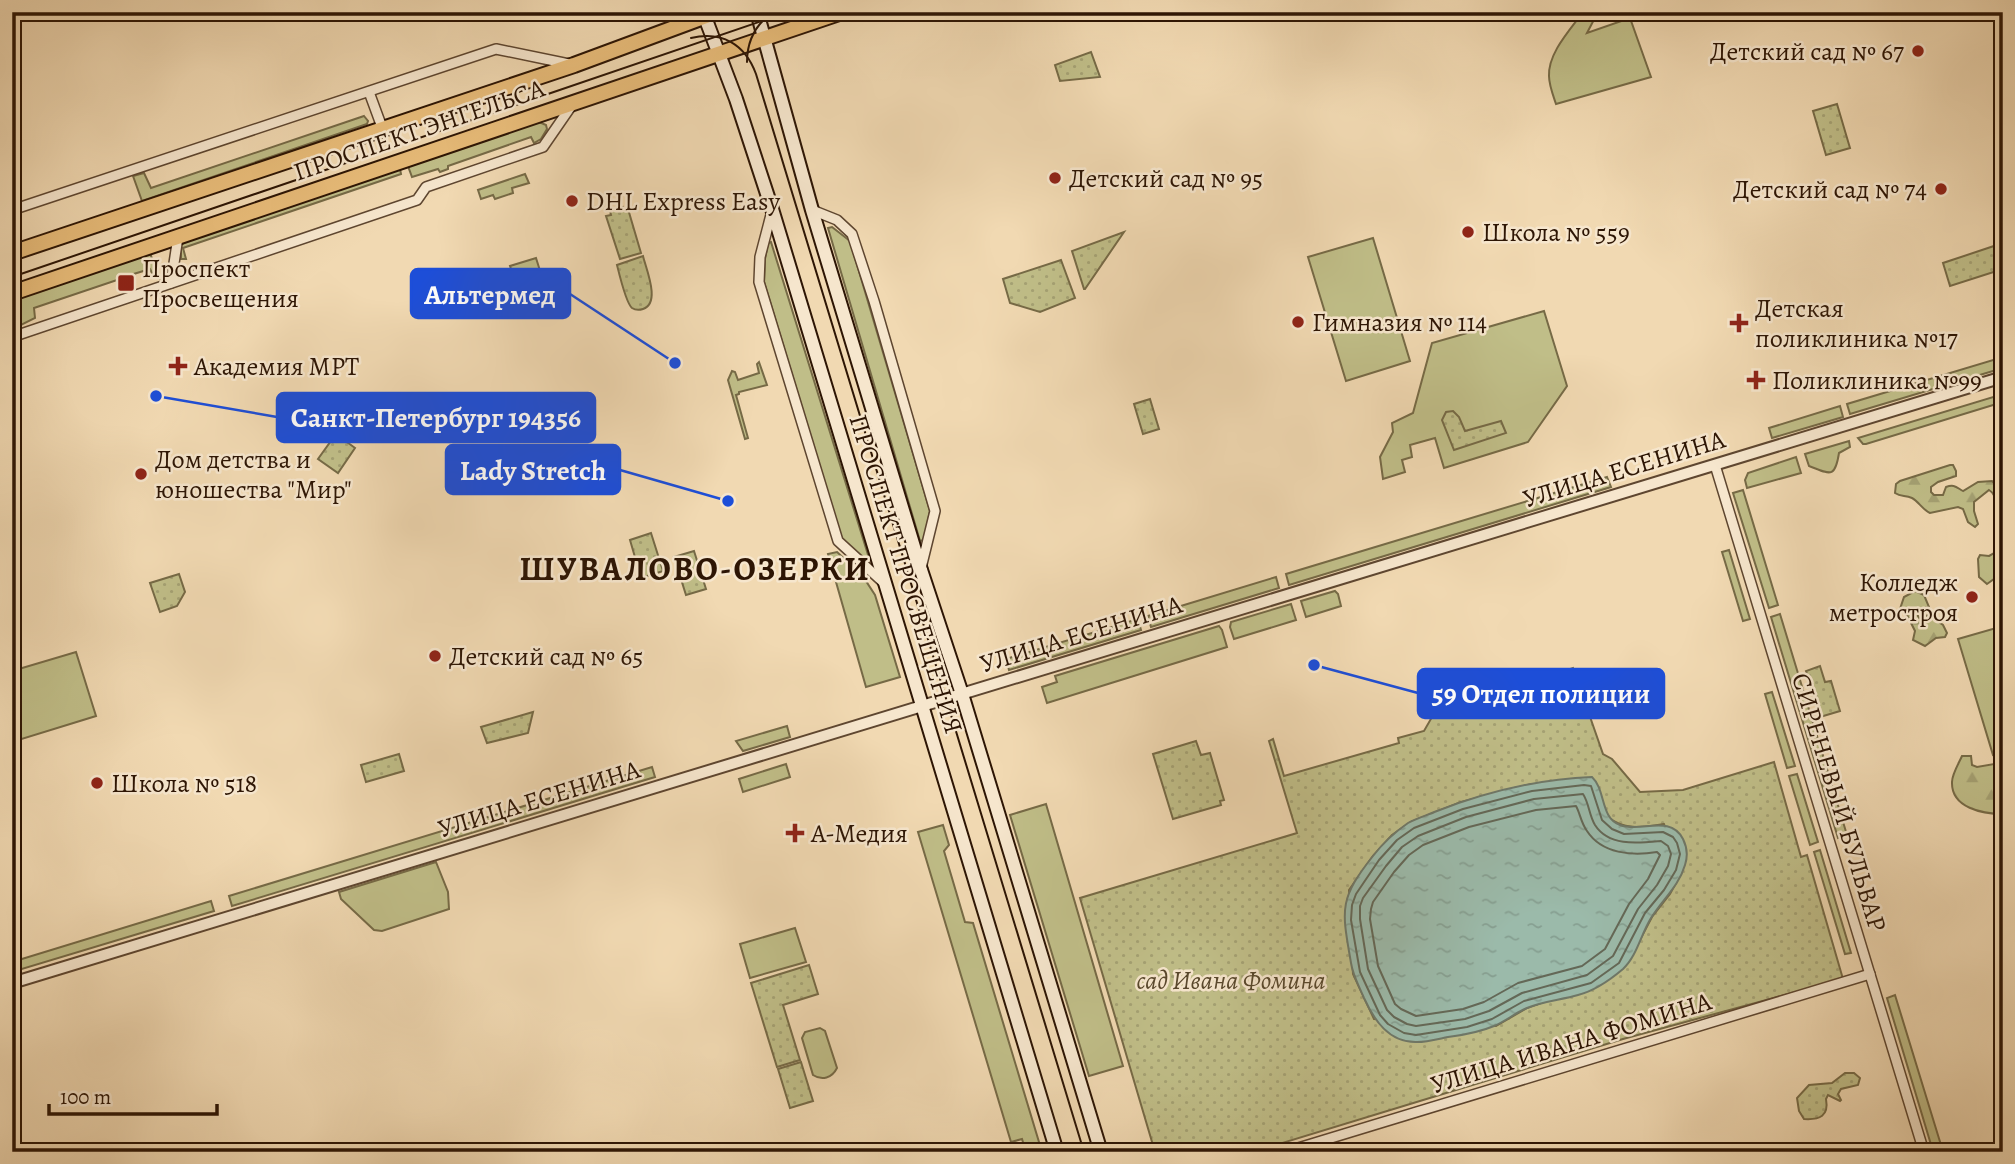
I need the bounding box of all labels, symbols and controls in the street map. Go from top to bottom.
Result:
place label: Детский сад № 67 [1710,34,1904,69]
marker: Детский сад № 67 [1910,43,1926,59]
street label: ПРОСПЕКТ ЭНГЕЛЬСА [289,70,550,189]
place label: Детский сад № 95 [1069,161,1263,196]
marker: Детский сад № 95 [1047,170,1063,186]
place label: Детский сад № 74 [1733,172,1927,207]
marker: Детский сад № 74 [1933,181,1949,197]
place label: DHL Express Easy [586,184,780,219]
marker: DHL Express Easy [564,193,580,209]
place label: Школа № 559 [1482,215,1630,250]
marker: Школа № 559 [1460,224,1476,240]
place label: Проспект Просвещения [142,251,299,316]
callout: Альтермед [411,269,570,318]
marker: Проспект Просвещения [116,273,136,293]
text: Альтермед [423,276,556,314]
place label: Детская поликлиника №17 [1755,291,1958,356]
place label: Гимназия № 114 [1312,305,1487,340]
marker: Детская поликлиника №17 [1729,313,1749,333]
marker: Гимназия № 114 [1290,314,1306,330]
place label: Академия МРТ [193,349,359,384]
marker: Академия МРТ [168,356,188,376]
place label: Поликлиника №99 [1772,363,1982,398]
marker: Поликлиника №99 [1746,370,1766,390]
callout: Санкт-Петербург 194356 [277,393,595,442]
text: Санкт-Петербург 194356 [291,399,581,437]
street label: ПРОСПЕКТ ПРОСВЕЩЕНИЯ [841,410,971,738]
street label: УЛИЦА ЕСЕНИНА [1519,421,1730,516]
place label: Дом детства и юношества "Мир" [155,442,352,507]
callout: Lady Stretch [446,445,620,494]
text: Lady Stretch [460,452,606,490]
marker: Дом детства и юношества "Мир" [133,466,149,482]
district label: ШУВАЛОВО-ОЗЕРКИ [519,546,871,591]
place label: Колледж метростроя [1829,565,1958,630]
street label: УЛИЦА ЕСЕНИНА [976,586,1187,681]
marker: Колледж метростроя [1964,589,1980,605]
place label: Детский сад № 65 [449,639,643,674]
marker: Детский сад № 65 [427,648,443,664]
callout: 59 Отдел полиции [1418,669,1664,718]
street label: СИРЕНЕВЫЙ БУЛЬВАР [1783,669,1895,935]
text: 59 Отдел полиции [1432,675,1650,713]
street label: УЛИЦА ЕСЕНИНА [434,751,645,846]
place label: Школа № 518 [111,766,257,801]
marker: Школа № 518 [89,775,105,791]
place label: А-Медия [810,816,908,851]
marker: А-Медия [785,823,805,843]
park label: сад Ивана Фомина [1136,963,1326,998]
street label: УЛИЦА ИВАНА ФОМИНА [1426,983,1716,1102]
scale bar [49,1073,217,1117]
text: 100 m [60,1083,111,1111]

